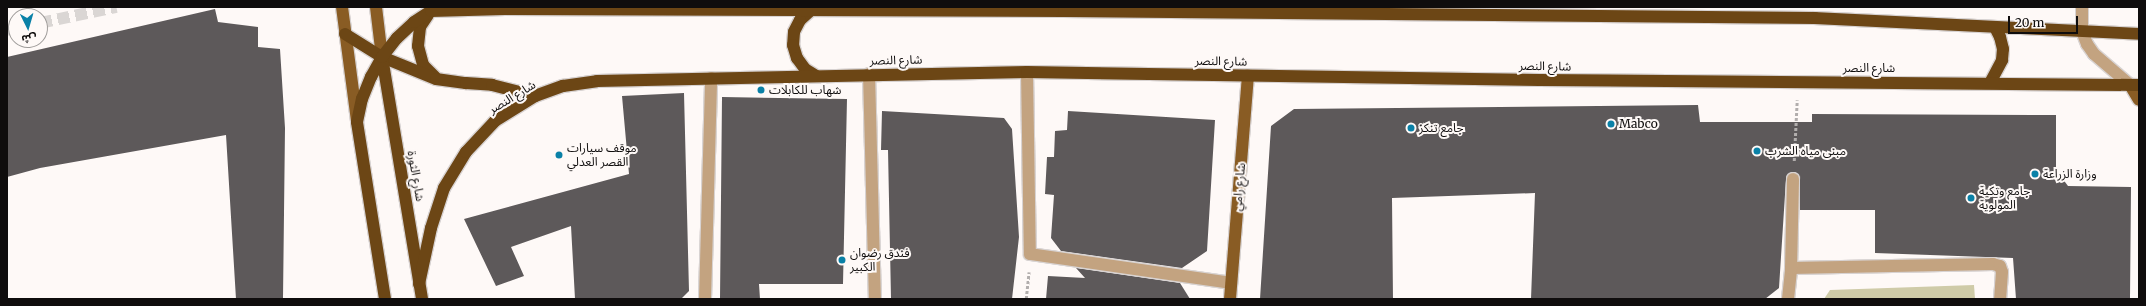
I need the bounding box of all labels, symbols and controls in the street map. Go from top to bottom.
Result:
north arrow [8,8,48,48]
scale bar [2010,8,2080,34]
text: 20 m [2015,15,2044,30]
text: ش [21,31,37,47]
street label: شارع النصر [870,52,922,68]
street label: شارع النصر [1195,53,1247,69]
street label: شارع النصر [1519,58,1571,74]
street label: شارع النصر [1843,61,1895,75]
street label: شارع النصر [486,77,538,117]
place label: شهاب للكابلات [769,83,841,97]
marker: شهاب للكابلات [756,85,766,95]
place label: Mabco [1619,117,1658,131]
marker: Mabco [1606,119,1616,129]
place label: جامع تنكز [1419,121,1464,135]
marker: جامع تنكز [1406,123,1416,133]
place label: موقف سيارات القصر العدلي [567,141,637,169]
place label: مبنى مياه الشرب [1765,144,1846,158]
marker: مبنى مياه الشرب [1752,146,1762,156]
street label: شارع الثورة [404,150,428,202]
marker: موقف سيارات القصر العدلي [554,150,564,160]
street label: شارع رامي [1230,162,1248,212]
place label: وزارة الزراعة [2043,167,2097,181]
marker: وزارة الزراعة [2030,169,2040,179]
place label: جامع وتكية المولوية [1979,184,2030,212]
marker: جامع وتكية المولوية [1966,193,1976,203]
place label: فندق رضوان الكبير [850,246,910,274]
marker: فندق رضوان الكبير [837,255,847,265]

